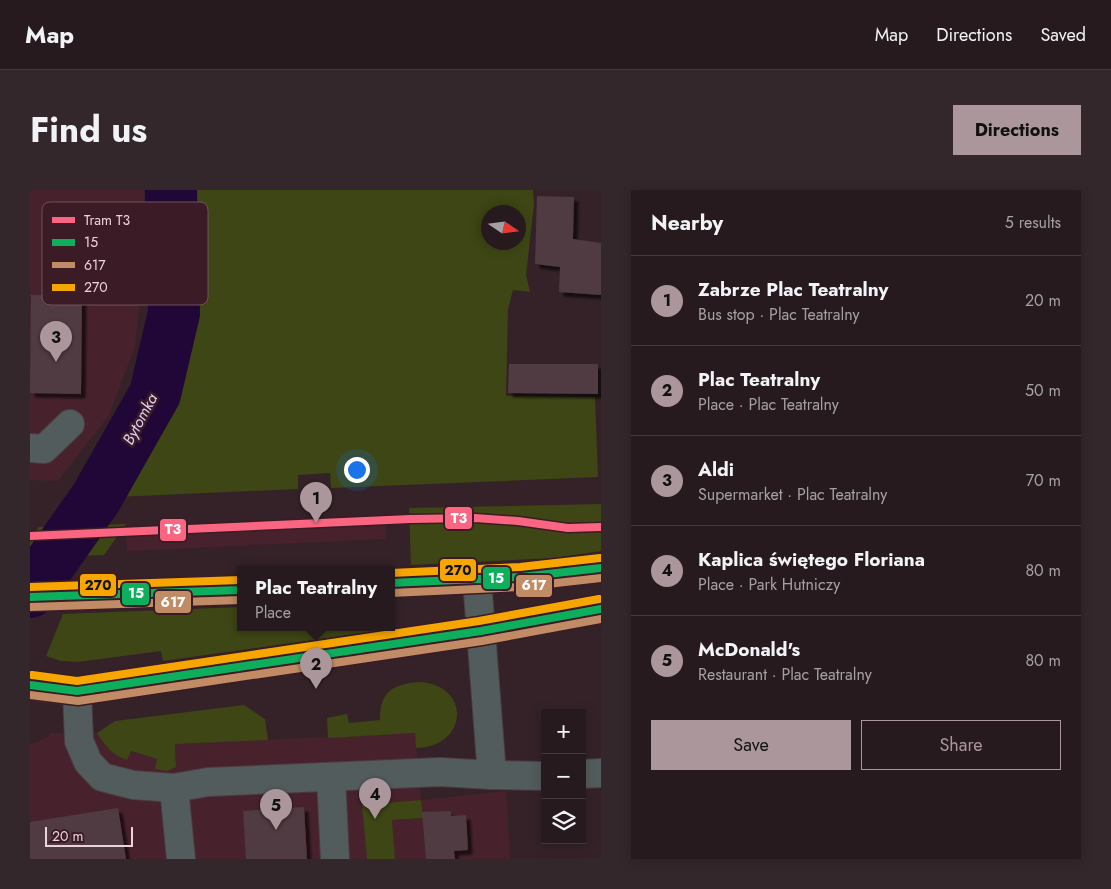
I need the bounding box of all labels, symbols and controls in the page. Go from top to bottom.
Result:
text: Map [25,17,74,52]
text: Map [875,22,908,48]
text: Directions [936,22,1012,48]
text: Saved [1040,22,1086,48]
text: Find us [30,105,147,155]
button: Directions [953,105,1081,155]
legend [42,202,208,305]
north arrow [481,205,526,250]
text: Nearby [651,208,723,238]
text: Tram T3 [84,210,131,230]
text: 5 results [1005,211,1061,234]
text: 15 [84,232,98,252]
text: 617 [84,255,106,275]
text: Zabrze Plac Teatralny [698,276,888,303]
text: 270 [84,277,108,297]
text: 1 [663,289,671,312]
text: 20 m [1025,289,1061,312]
text: Bus stop · Plac Teatralny [698,303,860,326]
pin: 3 [40,321,72,362]
text: Plac Teatralny [698,366,820,393]
text: 2 [662,379,672,402]
text: 50 m [1025,379,1061,402]
water label: Bytomka [117,389,163,449]
text: Place · Plac Teatralny [698,393,839,416]
text: Aldi [698,456,734,483]
your location [344,457,370,483]
text: 3 [662,469,672,492]
text: 70 m [1026,469,1061,492]
pin: 1 [300,482,332,523]
text: Supermarket · Plac Teatralny [698,483,887,506]
line badge: T3 [444,506,473,530]
text: T3 [451,508,468,528]
line badge: T3 [159,518,187,542]
text: T3 [165,519,182,539]
text: Kaplica świętego Floriana [698,546,925,573]
line badge: 270 [439,558,477,582]
text: 4 [661,559,673,582]
text: 80 m [1025,559,1061,582]
text: 270 [445,560,471,580]
popup [237,566,395,631]
line badge: 15 [482,566,511,590]
text: 15 [488,568,504,588]
line badge: 270 [79,573,117,597]
text: Place · Park Hutniczy [698,573,840,596]
text: Plac Teatralny [255,574,377,601]
line badge: 617 [515,574,553,598]
text: 270 [85,575,111,595]
text: 617 [522,575,547,595]
line badge: 15 [121,582,150,606]
text: 15 [128,583,144,603]
line badge: 617 [154,590,192,614]
text: 617 [161,592,186,612]
text: Place [255,601,291,624]
text: McDonald's [698,636,800,663]
pin: 2 [300,648,332,689]
text: 5 [662,649,672,672]
text: 80 m [1025,649,1061,672]
text: Restaurant · Plac Teatralny [698,663,872,686]
map controls [541,709,586,844]
button: + [541,709,586,754]
button: Save [651,720,851,770]
button: Share [861,720,1061,770]
button: − [541,754,586,799]
pin: 4 [359,778,391,819]
pin: 5 [260,789,292,830]
button: layers [541,799,586,844]
scale bar [45,824,132,847]
text: 20 m [52,826,84,846]

